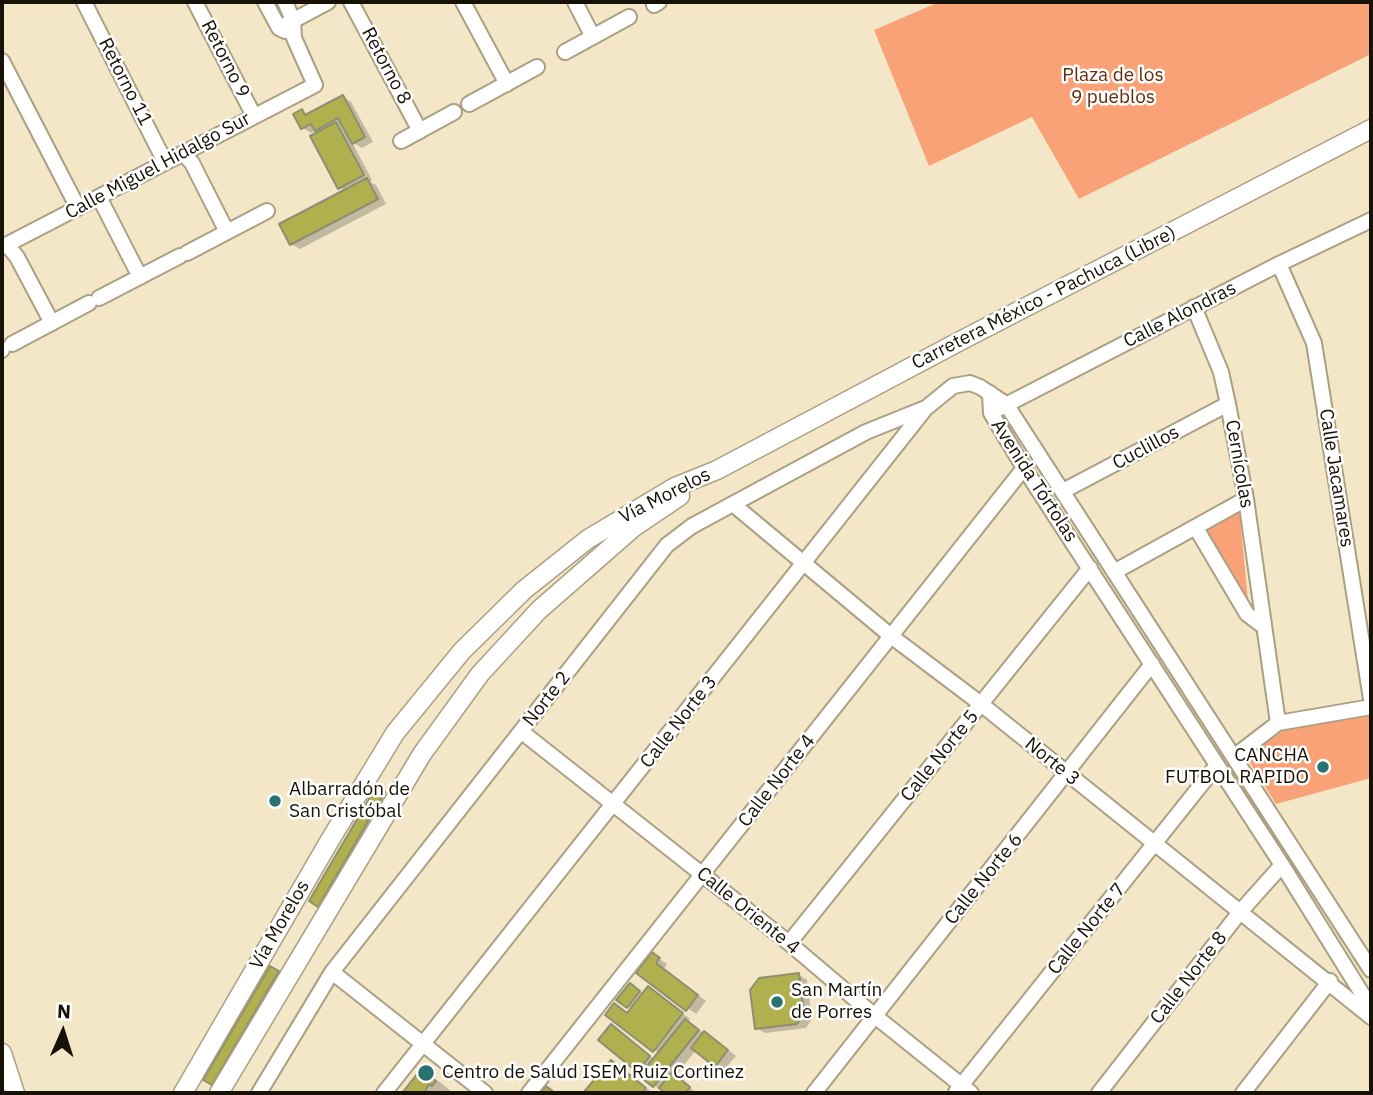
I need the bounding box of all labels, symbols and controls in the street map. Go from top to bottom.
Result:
street label: Retorno 9 [196,16,254,102]
street label: Retorno 8 [356,24,416,108]
street label: Retorno 11 [93,34,157,130]
park label: Plaza de los 9 pueblos [1062,65,1164,109]
street label: Calle Miguel Hidalgo Sur [61,107,255,225]
street label: Carretera México - Pachuca (Libre) [908,221,1180,375]
street label: Calle Alondras [1120,277,1240,353]
street label: Calle Jacamares [1314,407,1358,549]
street label: Avenida Tórtolas [986,415,1082,547]
street label: Cernícolas [1220,418,1258,510]
street label: Cuclillos [1109,421,1183,475]
street label: Vía Morelos [616,463,714,529]
street label: Norte 2 [518,667,576,731]
street label: Calle Norte 3 [636,671,722,773]
street label: Calle Norte 5 [896,706,984,806]
street label: Calle Norte 4 [734,730,820,832]
street label: Norte 3 [1020,733,1084,791]
place label: CANCHA FUTBOL RAPIDO [1165,745,1309,789]
marker: CANCHA FUTBOL RAPIDO [1315,759,1331,775]
place label: Albarradón de San Cristóbal [289,779,410,823]
marker: Albarradón de San Cristóbal [267,793,283,809]
street label: Calle Norte 6 [940,829,1028,929]
street label: Calle Oriente 4 [692,862,804,960]
street label: Vía Morelos [245,876,315,974]
street label: Calle Norte 7 [1043,879,1131,979]
street label: Calle Norte 8 [1146,927,1232,1029]
place label: San Martín de Porres [791,980,882,1024]
marker: San Martín de Porres [769,994,785,1010]
north arrow [28,997,98,1067]
text: N [57,999,72,1023]
place label: Centro de Salud ISEM Ruiz Cortinez [442,1062,744,1084]
marker: Centro de Salud ISEM Ruiz Cortinez [416,1063,436,1083]

